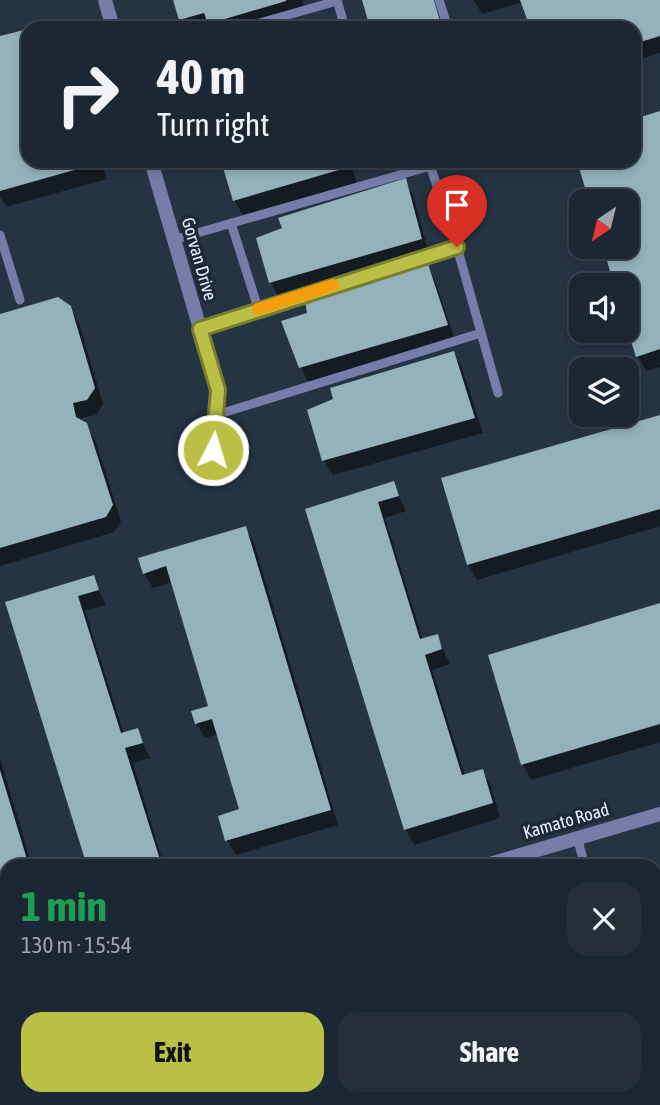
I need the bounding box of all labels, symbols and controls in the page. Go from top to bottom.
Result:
text: 40 m [157,48,245,104]
icon: right [42,49,133,140]
text: Turn right [157,106,270,143]
pin [427,175,487,247]
icon: arrive [438,186,476,224]
north arrow [569,189,639,259]
map controls [569,189,639,427]
street label: Gorvan Drive [178,215,221,303]
button: sound [569,273,639,343]
button: layers [569,357,639,427]
position arrow [176,413,250,487]
street label: Kamato Road [520,798,611,843]
text: 1 min [21,882,107,930]
button: close [567,882,641,956]
text: 130 m · 15:54 [21,932,132,958]
button: Exit [21,1012,324,1092]
button: Share [338,1012,641,1092]

